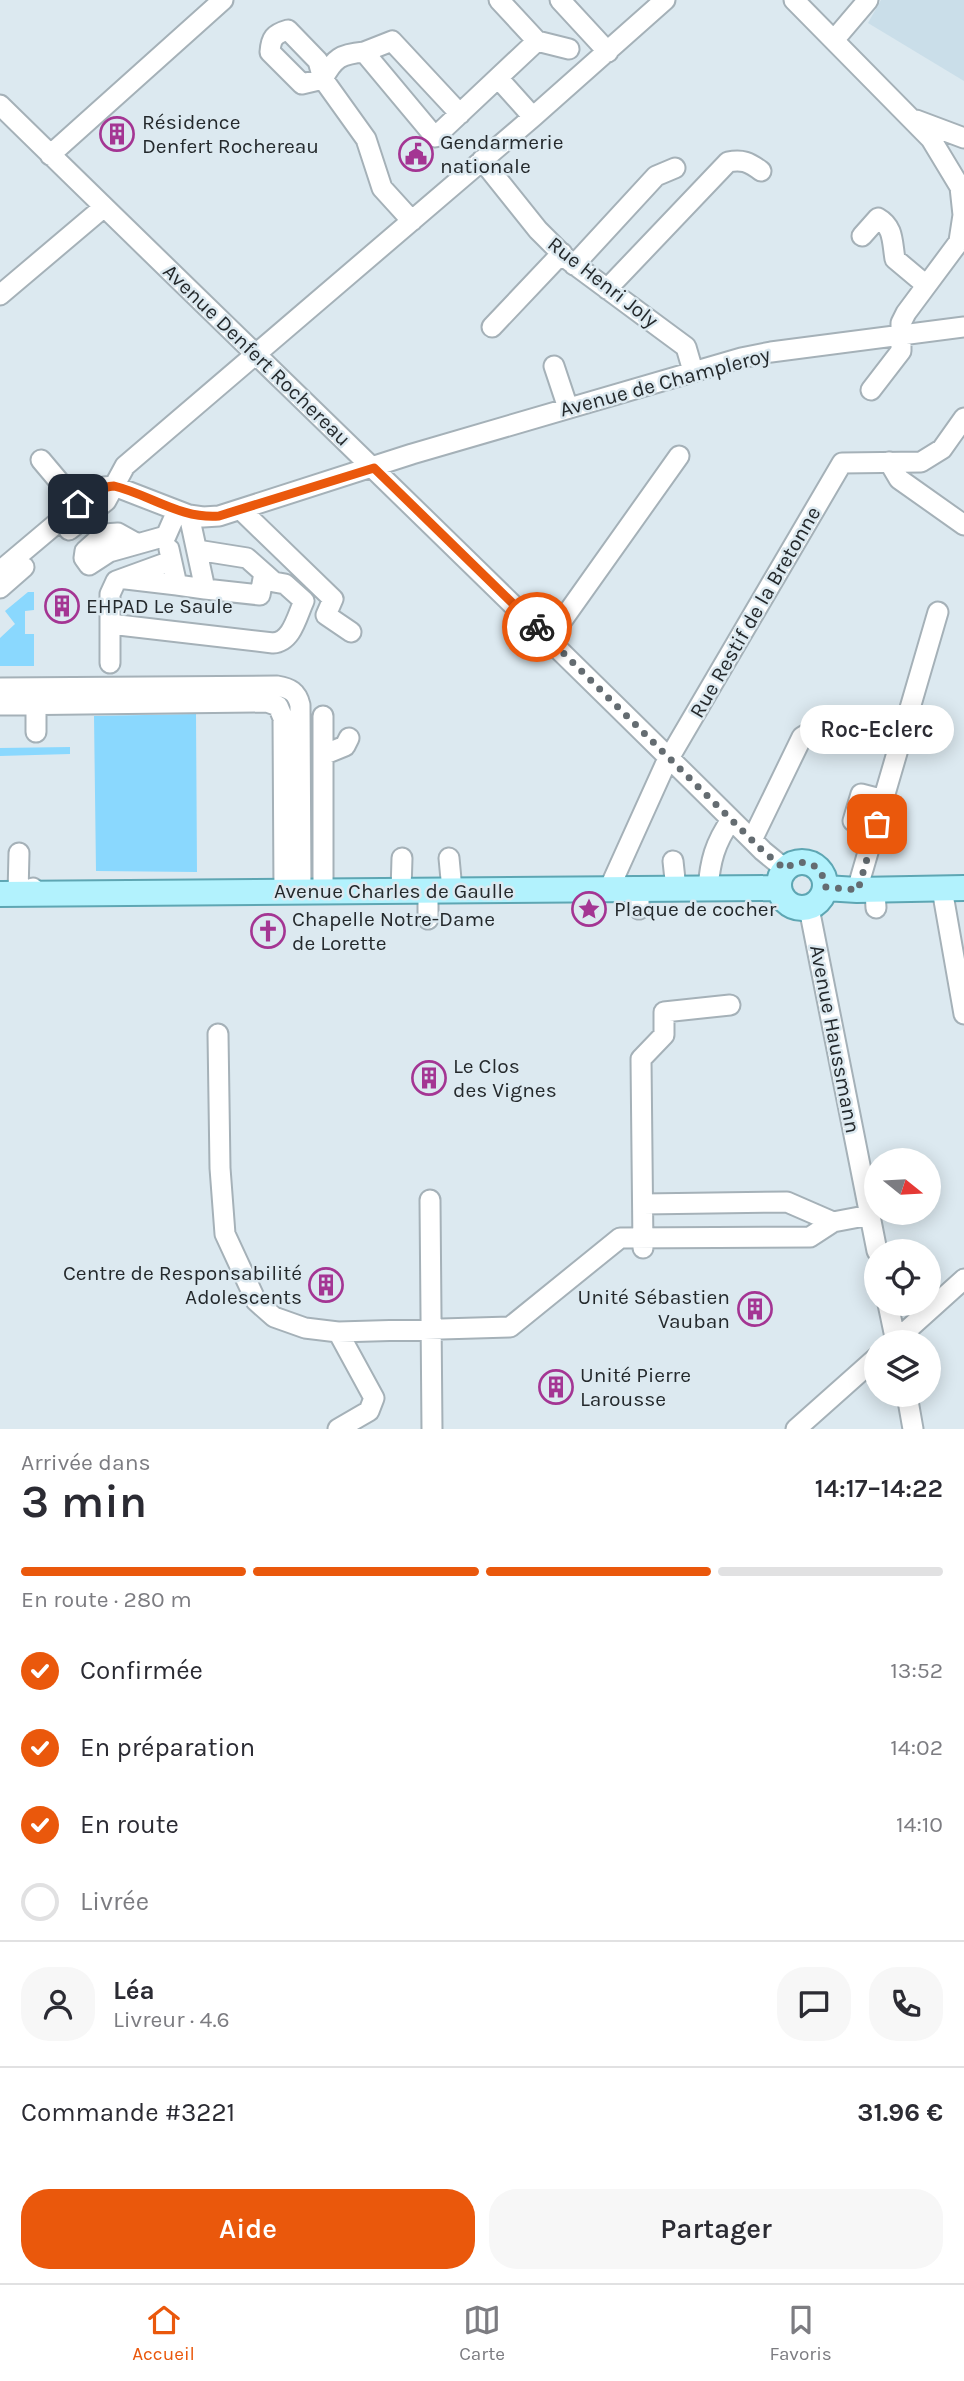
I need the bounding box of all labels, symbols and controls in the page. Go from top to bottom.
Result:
place label: Résidence Denfert Rochereau [142,110,319,158]
building icon: Résidence Denfert Rochereau [98,115,136,153]
place label: Gendarmerie nationale [440,130,564,178]
public building icon: Gendarmerie nationale [397,135,435,173]
street label: Rue Henri Joly [543,232,663,333]
street label: Avenue Denfert Rochereau [158,259,356,451]
street label: Avenue de Champleroy [557,342,773,422]
pin [48,474,108,534]
icon: home [59,485,97,523]
street label: Rue Restif de la Bretonne [685,502,825,722]
building icon: EHPAD Le Saule [43,587,81,625]
courier [502,592,572,662]
place label: EHPAD Le Saule [86,594,233,618]
icon: bike [518,608,556,646]
callout: Roc-Eclerc [800,705,954,754]
text: Roc-Eclerc [820,716,934,743]
pin [847,794,907,854]
icon: bag [858,805,896,843]
street label: Avenue Charles de Gaulle [274,879,514,903]
place icon: Plaque de cocher [570,890,608,928]
place label: Plaque de cocher [614,897,777,921]
place label: Chapelle Notre-Dame de Lorette [292,907,495,955]
church icon: Chapelle Notre-Dame de Lorette [249,912,287,950]
street label: Avenue Haussmann [805,943,865,1135]
place label: Le Clos des Vignes [453,1054,557,1102]
building icon: Le Clos des Vignes [410,1059,448,1097]
north arrow [864,1148,942,1225]
map controls [864,1148,941,1407]
button: locate [864,1239,941,1316]
place label: Centre de Responsabilité Adolescents [63,1261,302,1309]
building icon: Centre de Responsabilité Adolescents [307,1266,345,1304]
place label: Unité Sébastien Vauban [578,1285,730,1333]
building icon: Unité Sébastien Vauban [736,1290,774,1328]
button: layers [864,1330,941,1407]
place label: Unité Pierre Larousse [580,1363,691,1411]
building icon: Unité Pierre Larousse [537,1368,575,1406]
text: Arrivée dans [21,1449,151,1476]
text: 14:17–14:22 [815,1473,943,1504]
text: 3 min [21,1475,147,1529]
text: En route · 280 m [21,1586,192,1613]
icon: check [21,1652,59,1690]
text: Confirmée [80,1655,203,1686]
text: 13:52 [890,1657,943,1684]
icon: check [21,1729,59,1767]
text: En préparation [80,1732,255,1763]
text: 14:02 [890,1734,943,1761]
icon: check [21,1806,59,1844]
text: En route [80,1809,179,1840]
text: 14:10 [896,1811,943,1838]
text: Livrée [80,1886,149,1917]
button: person [21,1967,95,2041]
button: chat [777,1967,851,2041]
button: phone [869,1967,943,2041]
text: Léa [113,1975,155,2006]
text: Livreur · 4.6 [113,2006,230,2033]
text: Commande #3221 [21,2097,235,2128]
text: 31.96 € [857,2097,943,2128]
button: Aide [21,2189,475,2269]
button: Partager [489,2189,943,2269]
tab: Accueil [132,2301,195,2365]
tab: Carte [459,2301,505,2365]
tab: Favoris [769,2301,832,2365]

